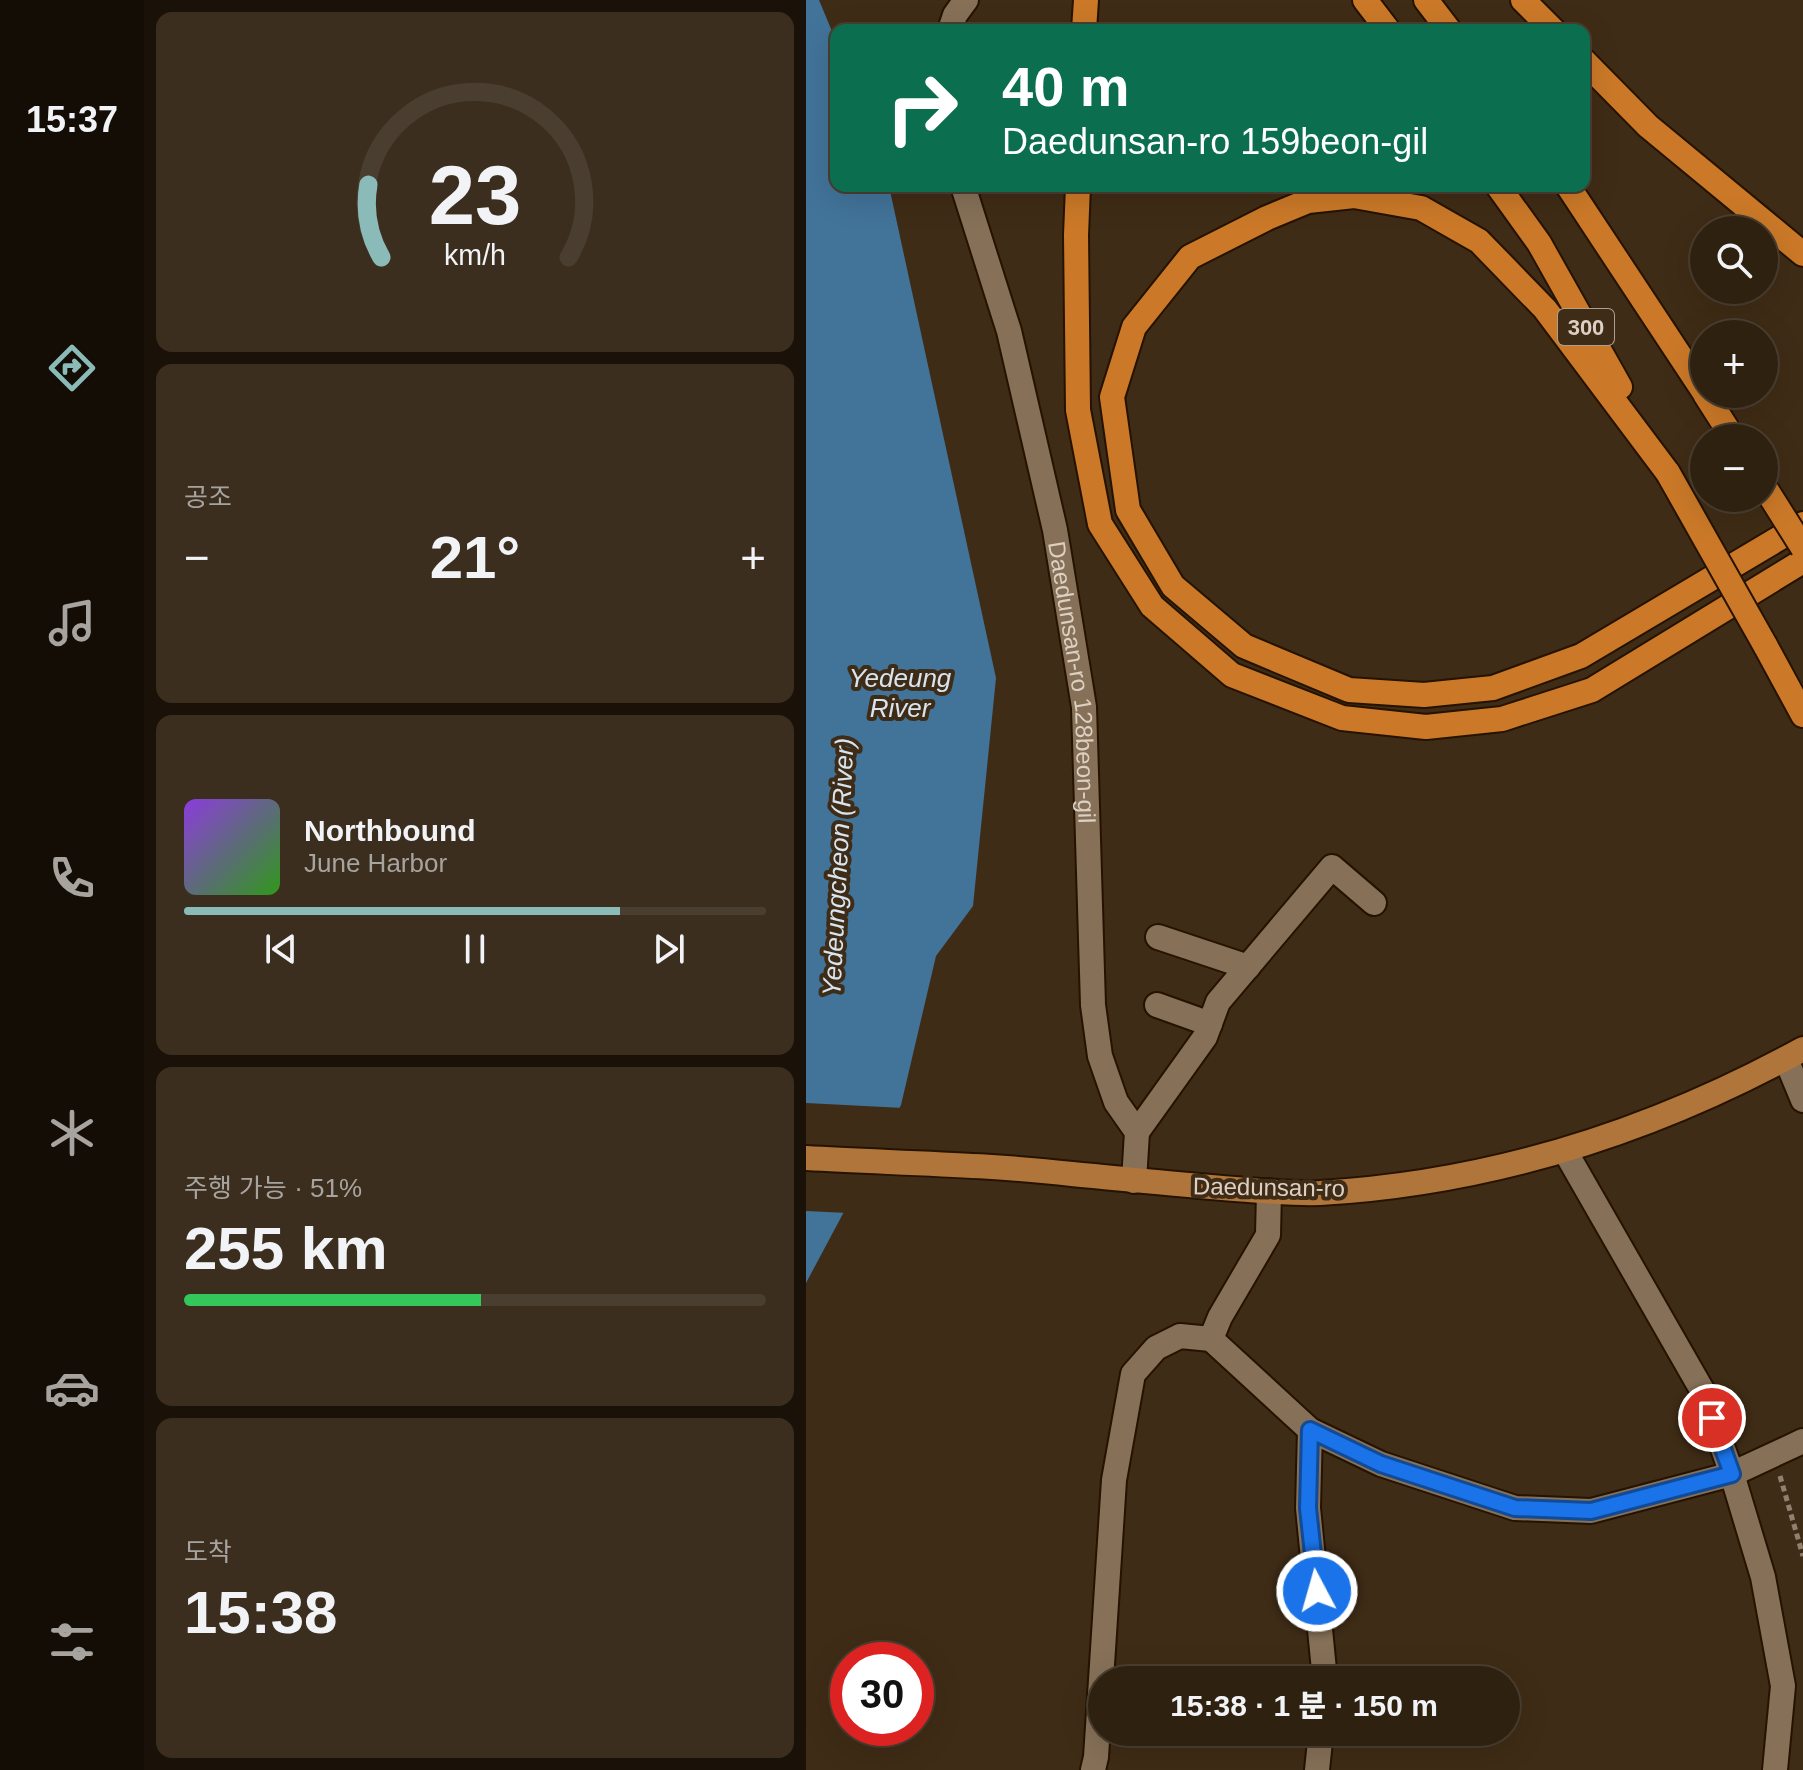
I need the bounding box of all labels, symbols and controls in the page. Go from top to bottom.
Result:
text: 40 m [1002,55,1130,118]
icon: right [870,56,974,160]
text: 15:37 [26,99,118,140]
text: Daedunsan-ro 159beon-gil [1002,121,1428,162]
text: 23 [429,148,521,241]
map controls [1690,216,1778,512]
button: search [1690,216,1778,304]
text: km/h [444,239,506,271]
road number: 300 [1558,309,1614,345]
button: + [1690,320,1778,408]
icon: directions [44,340,100,396]
button: − [1690,424,1778,512]
text: 공조 [184,482,232,512]
text: 21° [430,524,520,591]
text: − [184,533,210,582]
text: + [740,533,766,582]
street label: Daedunsan-ro 128beon-gil [1044,539,1101,824]
icon: music [44,595,100,651]
water label: Yedeung River [849,663,952,723]
water label: Yedeungcheon (River) [816,737,860,997]
text: Northbound [304,814,476,847]
text: June Harbor [304,848,447,878]
icon: phone [44,850,100,906]
icon: previous [259,927,303,971]
icon: pause [453,927,497,971]
icon: next [647,927,691,971]
icon: climate [44,1105,100,1161]
street label: Daedunsan-ro [1193,1172,1345,1202]
text: 주행 가능 · 51% [184,1173,362,1203]
text: 255 km [184,1215,388,1282]
icon: car [44,1360,100,1416]
pin [1678,1384,1746,1452]
icon: arrive [1690,1396,1734,1440]
text: 도착 [184,1537,232,1567]
position arrow [1275,1549,1359,1633]
text: 15:38 [184,1579,337,1646]
icon: filters [44,1614,100,1670]
speed limit sign: 30 [830,1642,934,1746]
text: 15:38 · 1 분 · 150 m [1170,1689,1438,1722]

